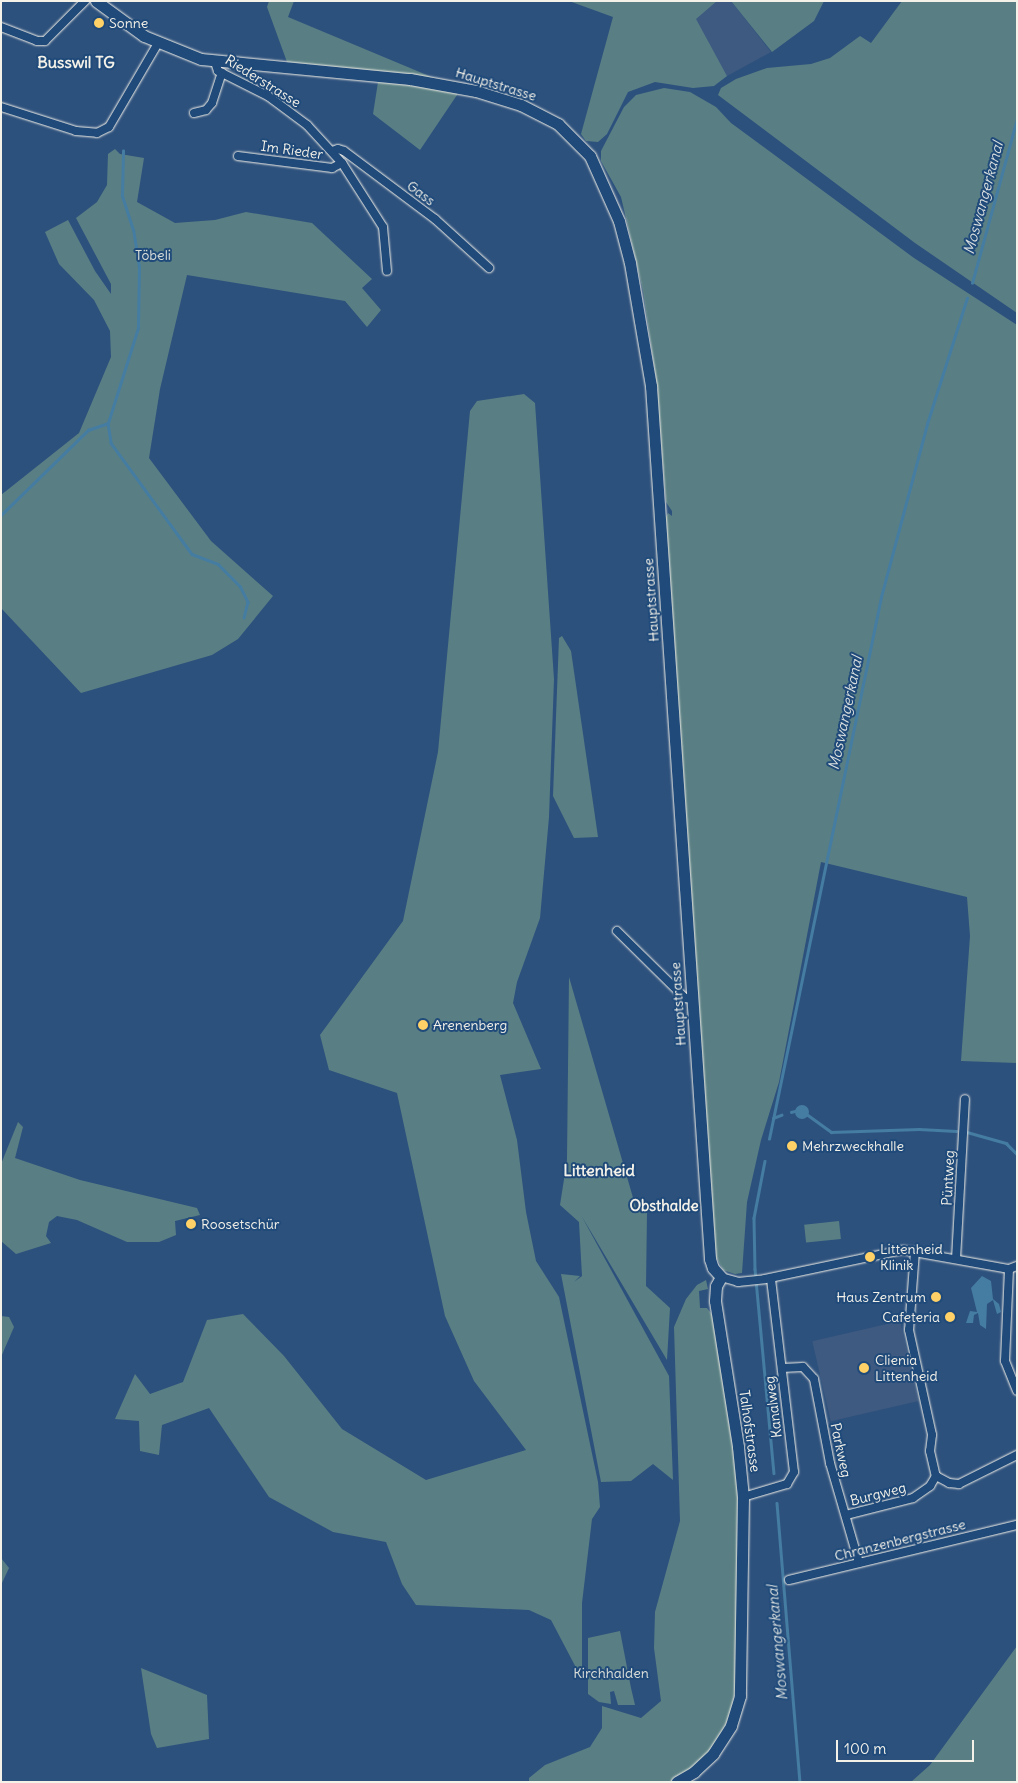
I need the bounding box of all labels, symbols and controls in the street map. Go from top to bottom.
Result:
place label: Sonne [109,15,148,31]
marker: Sonne [93,17,105,29]
street label: Riederstrasse [222,51,304,111]
district label: Busswil TG [37,52,115,72]
street label: Hauptstrasse [454,64,538,104]
street label: Im Rieder [260,137,324,163]
water label: Moswangerkanal [959,140,1007,256]
street label: Gass [404,177,438,209]
park label: Töbeli [135,247,171,263]
street label: Hauptstrasse [640,558,662,642]
water label: Moswangerkanal [824,655,866,771]
street label: Hauptstrasse [667,962,689,1046]
place label: Arenenberg [433,1017,507,1033]
marker: Arenenberg [417,1019,429,1031]
place label: Mehrzweckhalle [802,1138,904,1154]
marker: Mehrzweckhalle [786,1140,798,1152]
street label: Püntweg [938,1150,958,1206]
district label: Littenheid [563,1160,635,1180]
district label: Obsthalde [629,1197,699,1215]
place label: Roosetschür [201,1216,280,1232]
marker: Roosetschür [185,1218,197,1230]
place label: Littenheid Klinik [880,1241,943,1274]
marker: Littenheid Klinik [864,1251,876,1263]
place label: Haus Zentrum [836,1289,926,1305]
marker: Haus Zentrum [930,1291,942,1303]
place label: Cafeteria [882,1309,940,1325]
marker: Cafeteria [944,1311,956,1323]
place label: Clienia Littenheid [875,1352,938,1384]
marker: Clienia Littenheid [857,1361,871,1375]
street label: Kanalweg [761,1375,785,1439]
street label: Talhofstrasse [736,1389,764,1473]
street label: Parkweg [827,1421,855,1479]
street label: Burgweg [848,1479,908,1509]
street label: Chranzenbergstrasse [833,1516,967,1564]
water label: Moswangerkanal [763,1585,791,1701]
park label: Kirchhalden [573,1665,649,1681]
scale bar [838,1730,976,1762]
text: 100 m [844,1739,886,1758]

